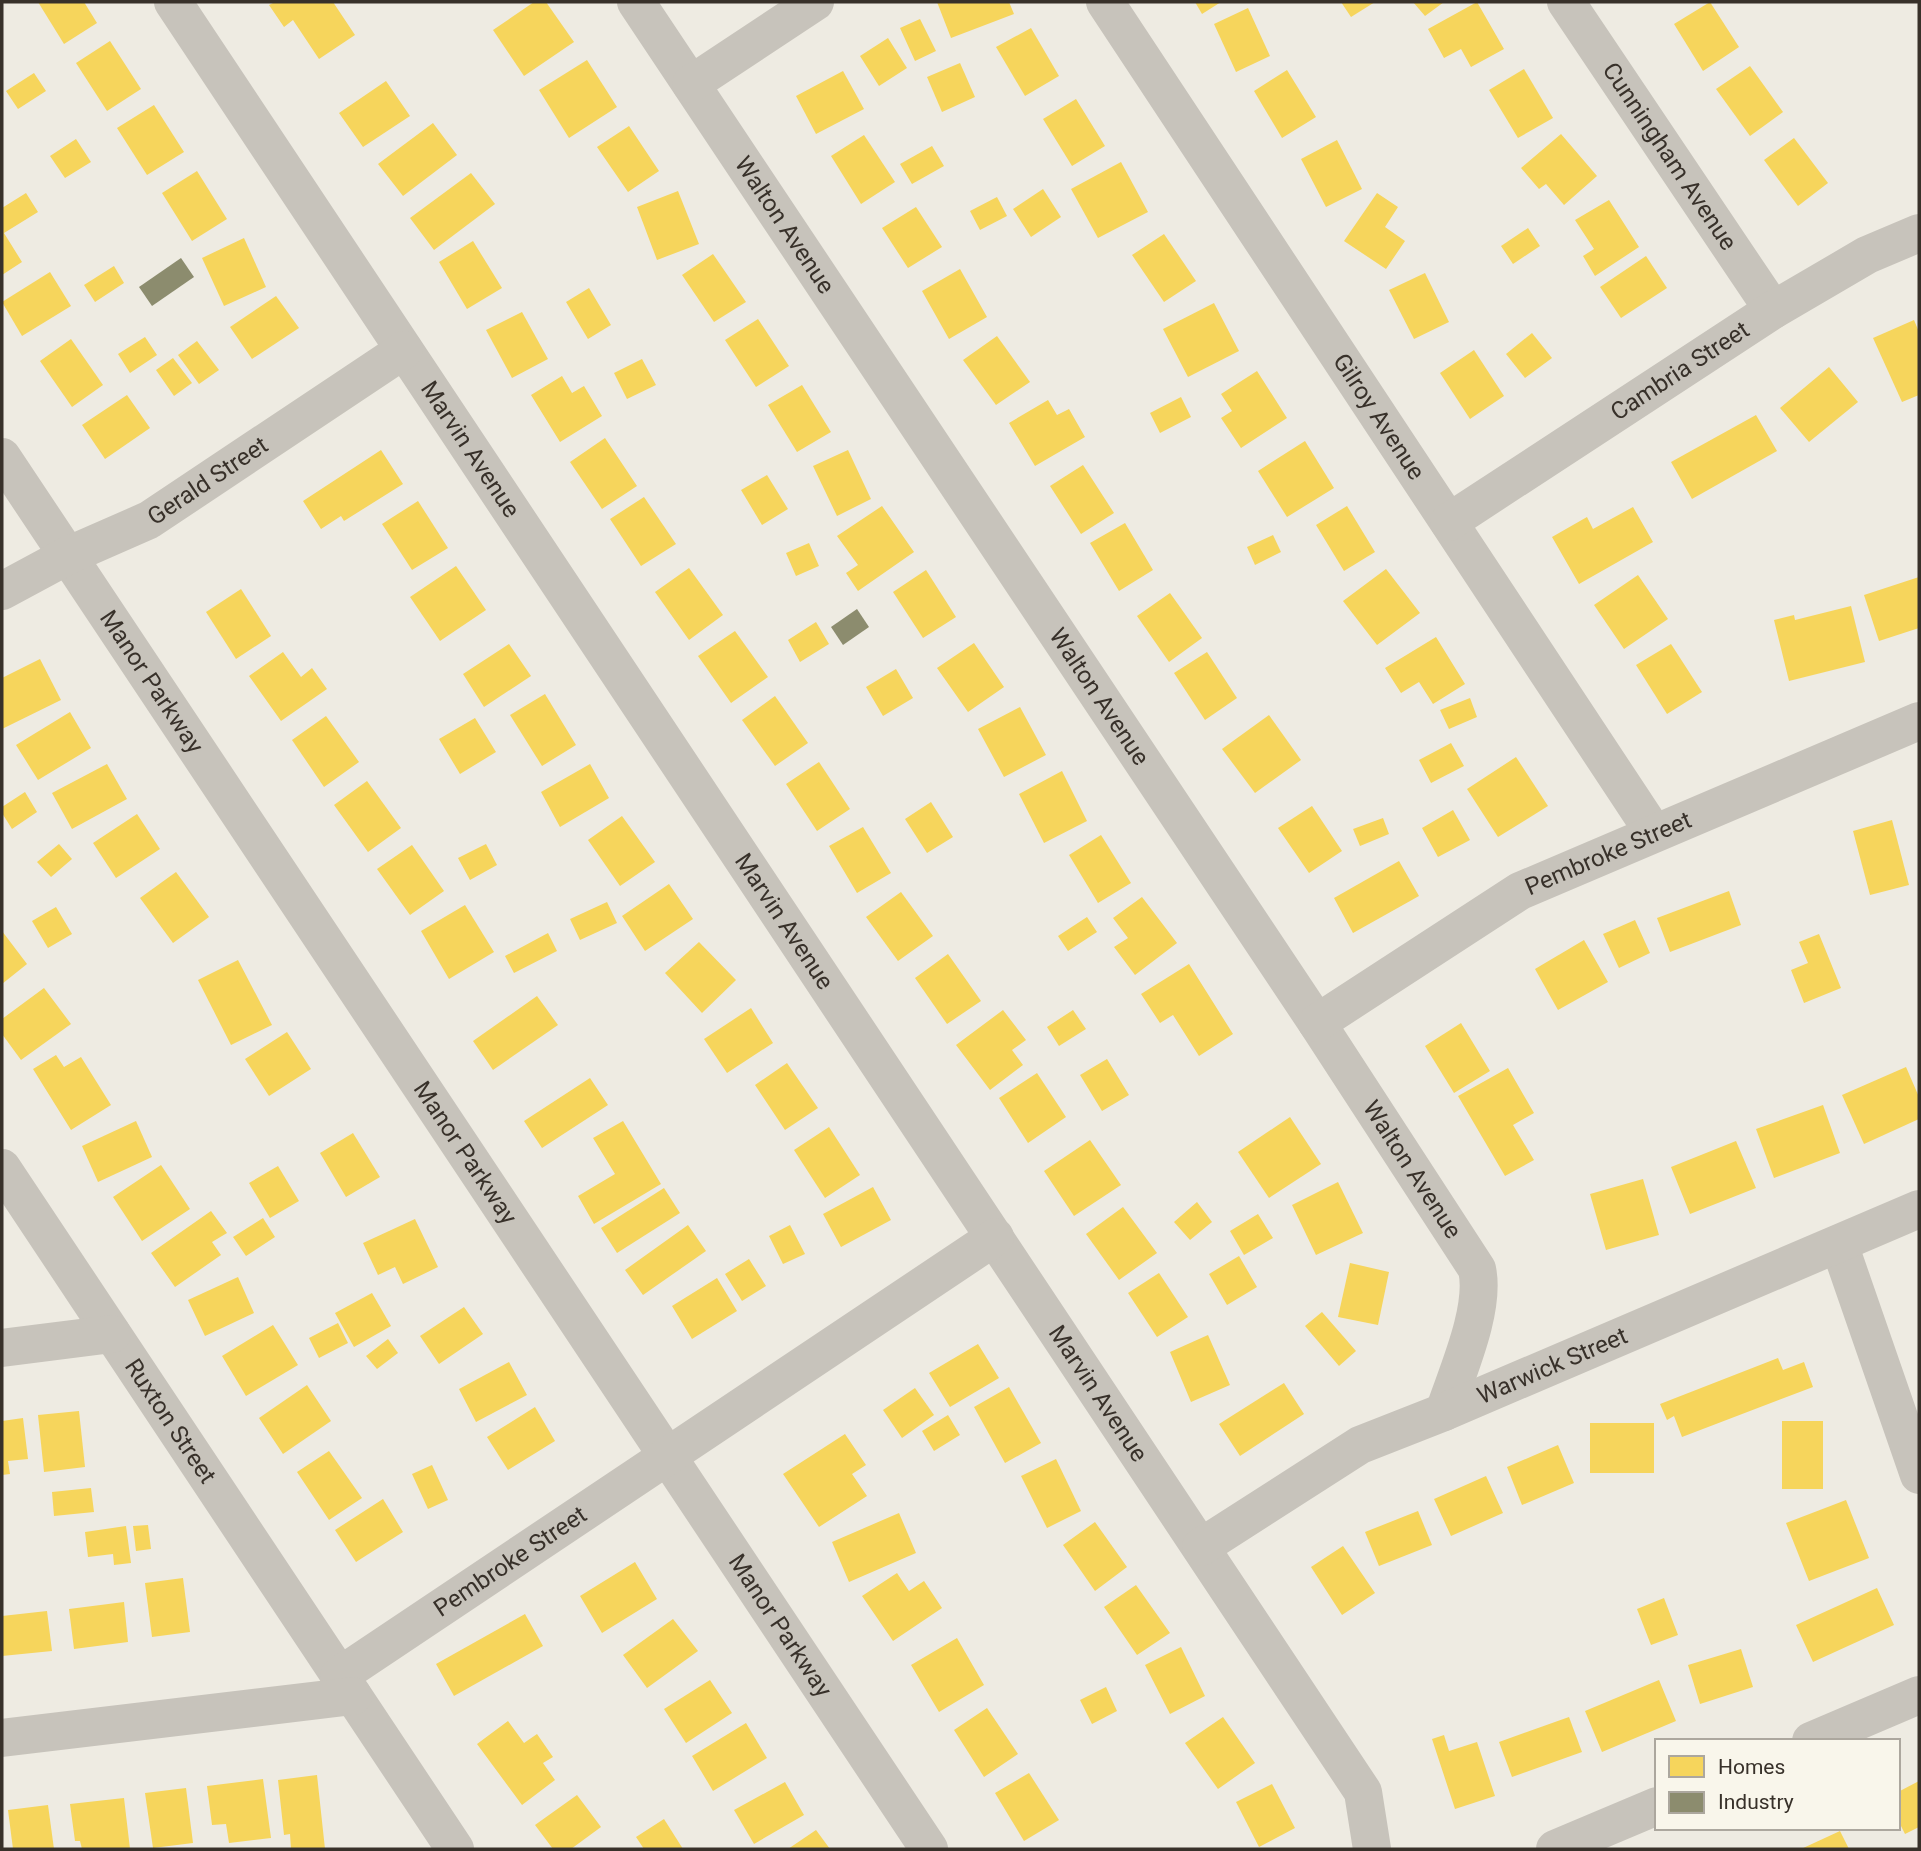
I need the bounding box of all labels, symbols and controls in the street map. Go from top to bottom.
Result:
street label: Cunningham Avenue [1597,57,1743,255]
street label: Walton Avenue [729,151,840,299]
street label: Cambria Street [1606,315,1755,426]
street label: Gilroy Avenue [1327,348,1431,485]
street label: Marvin Avenue [415,376,526,523]
street label: Gerald Street [142,431,273,531]
street label: Manor Parkway [94,605,210,759]
street label: Walton Avenue [1044,623,1155,771]
street label: Pembroke Street [1521,806,1696,901]
street label: Marvin Avenue [729,848,839,995]
street label: Manor Parkway [408,1076,523,1230]
street label: Walton Avenue [1357,1095,1467,1244]
street label: Marvin Avenue [1043,1320,1153,1467]
street label: Warwick Street [1473,1321,1632,1410]
street label: Ruxton Street [119,1353,222,1489]
street label: Pembroke Street [429,1500,592,1623]
street label: Manor Parkway [723,1549,838,1703]
legend [1655,1739,1900,1830]
text: Homes [1718,1755,1785,1779]
text: Industry [1718,1790,1794,1814]

